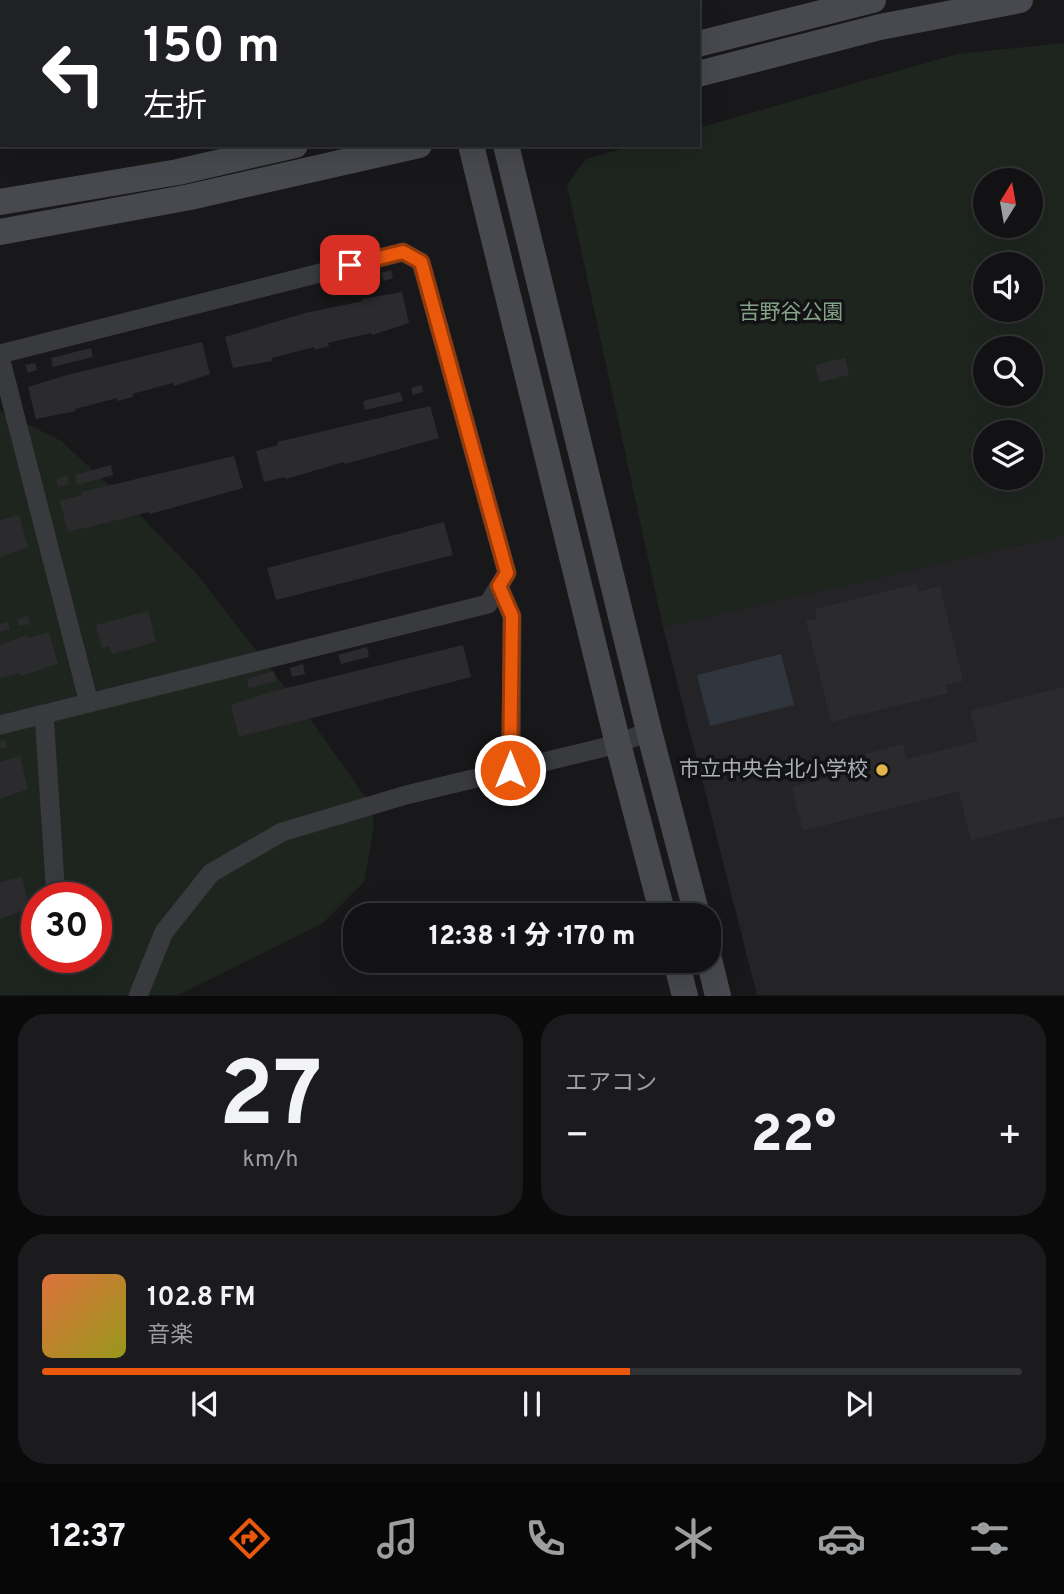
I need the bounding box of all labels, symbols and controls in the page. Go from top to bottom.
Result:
text: 150 m [143,18,280,80]
icon: left [28,28,119,119]
text: 左折 [143,88,207,128]
north arrow [973,168,1043,238]
map controls [973,168,1043,490]
pin [320,235,380,295]
icon: arrive [331,246,369,284]
button: sound [973,252,1043,322]
park label: 吉野谷公園 [739,300,844,327]
button: search [973,336,1043,406]
button: layers [973,420,1043,490]
position arrow [473,733,547,807]
place label: 市立中央台北小学校 [679,757,868,784]
marker: 市立中央台北小学校 [874,762,890,778]
speed limit sign: 30 [21,882,112,973]
text: 12:38 · 1 分 · 170 m [429,921,635,954]
text: 27 [219,1043,322,1158]
text: エアコン [565,1070,657,1099]
text: 22° [751,1104,836,1170]
text: − [565,1113,590,1162]
text: + [997,1113,1022,1162]
text: km/h [243,1146,298,1175]
text: 102.8 FM [147,1282,256,1315]
text: 音楽 [147,1322,193,1351]
icon: previous [186,1385,224,1423]
icon: pause [513,1385,551,1423]
icon: next [840,1385,878,1423]
icon: directions [225,1514,274,1563]
icon: music [373,1514,422,1563]
icon: phone [521,1514,570,1563]
icon: climate [669,1514,718,1563]
icon: car [817,1514,866,1563]
icon: filters [965,1514,1014,1563]
text: 12:37 [50,1518,126,1558]

